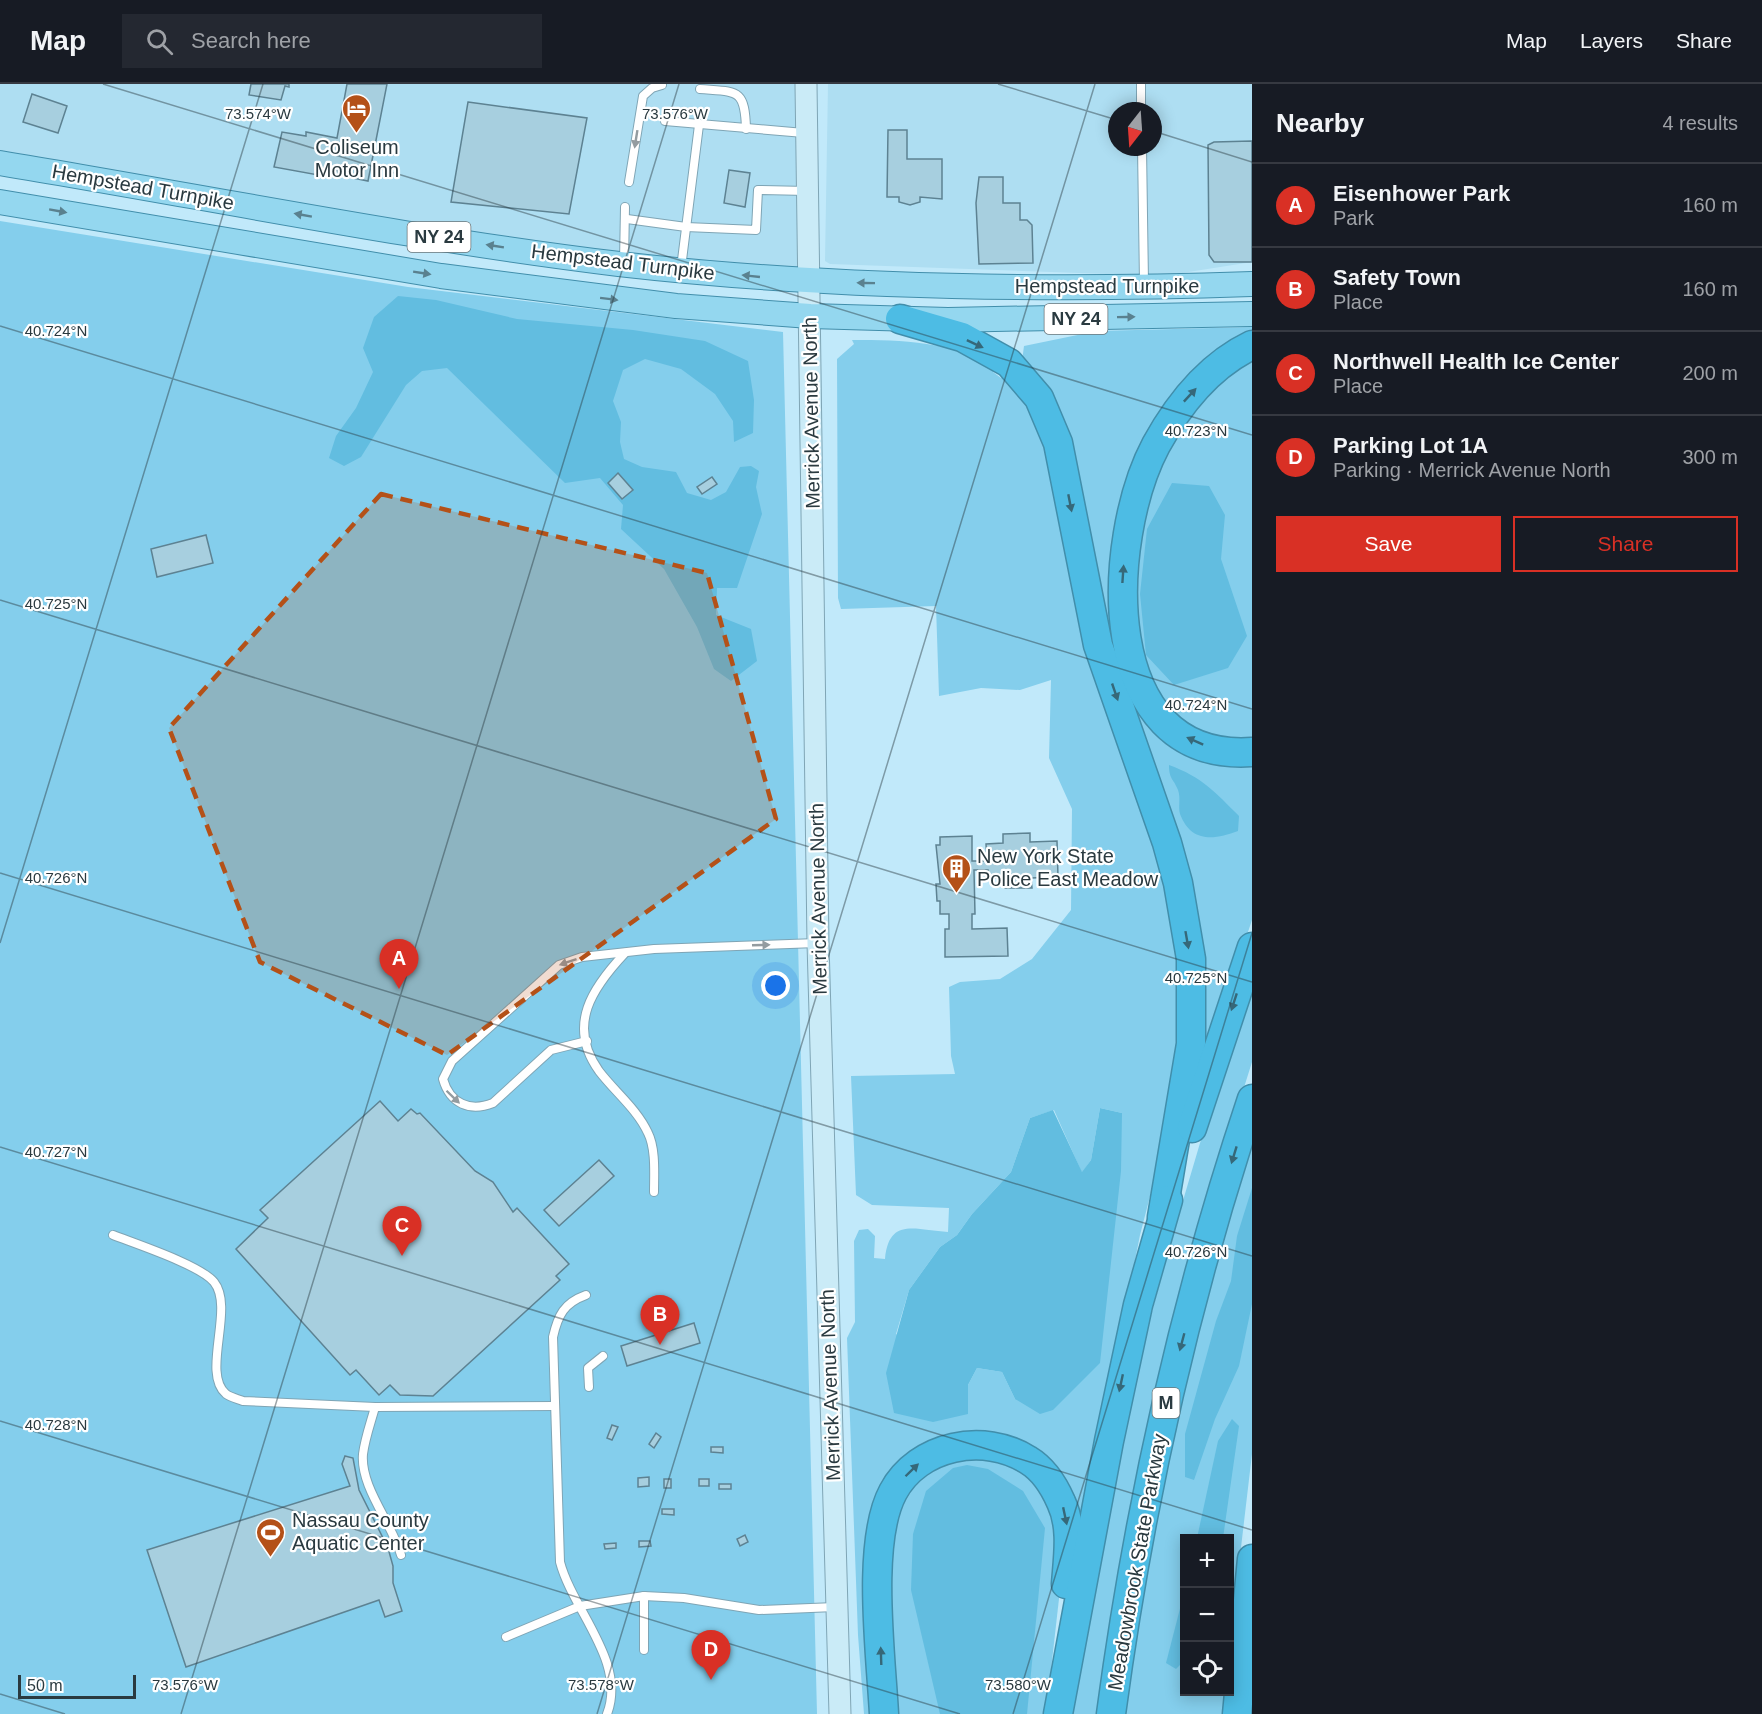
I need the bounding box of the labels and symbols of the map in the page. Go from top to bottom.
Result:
hotel icon: Coliseum Motor Inn [341,93,373,135]
north arrow [1108,102,1162,156]
text: 73.574°W [225,105,292,122]
text: 73.576°W [642,105,709,122]
one-way arrow [632,129,641,148]
place label: Coliseum Motor Inn [315,136,399,181]
street label: Hempstead Turnpike [50,160,236,214]
one-way arrow [48,207,67,216]
one-way arrow [293,210,312,219]
road number: NY 24 [408,222,470,252]
street label: Hempstead Turnpike [530,240,716,284]
one-way arrow [485,241,504,250]
one-way arrow [413,269,432,278]
one-way arrow [742,271,761,281]
street label: Hempstead Turnpike [1015,275,1199,297]
one-way arrow [856,278,875,288]
one-way arrow [600,294,619,304]
road number: NY 24 [1044,304,1108,334]
one-way arrow [1117,313,1136,322]
street label: Merrick Avenue North [798,317,824,509]
text: 40.724°N [25,322,87,339]
one-way arrow [967,339,984,348]
one-way arrow [1183,387,1197,402]
text: 40.723°N [1165,422,1227,439]
one-way arrow [1066,493,1075,512]
one-way arrow [1118,564,1127,583]
text: 40.725°N [25,595,87,612]
one-way arrow [1110,683,1120,701]
text: 40.724°N [1165,696,1227,713]
one-way arrow [1186,736,1204,746]
street label: Merrick Avenue North [805,803,831,995]
place label: New York State Police East Meadow [977,845,1159,890]
building icon: New York State Police East Meadow [940,852,972,894]
text: 40.726°N [25,869,87,886]
one-way arrow [1183,931,1192,950]
pin: A [380,940,418,989]
one-way arrow [751,940,770,949]
one-way arrow [559,958,577,968]
text: 40.725°N [1165,969,1227,986]
your location [761,971,790,1000]
one-way arrow [1229,994,1238,1012]
one-way arrow [446,1090,461,1104]
text: 40.727°N [25,1143,87,1160]
one-way arrow [1229,1146,1239,1164]
pin: C [382,1206,422,1256]
text: 40.726°N [1165,1243,1227,1260]
street label: Merrick Avenue North [816,1289,844,1481]
pin: B [640,1296,680,1345]
one-way arrow [1176,1333,1186,1352]
one-way arrow [1116,1374,1125,1393]
road number: M [1152,1388,1180,1418]
text: 40.728°N [25,1416,87,1433]
street label: Meadowbrook State Parkway [1104,1432,1170,1692]
one-way arrow [904,1463,919,1477]
one-way arrow [1061,1506,1070,1525]
place label: Nassau County Aquatic Center [292,1509,429,1554]
sports icon: Nassau County Aquatic Center [255,1516,287,1558]
pin: D [692,1630,730,1680]
one-way arrow [877,1646,886,1665]
scale bar [18,1672,136,1700]
text: 73.576°W [152,1676,219,1693]
text: 73.578°W [568,1676,635,1693]
text: 73.580°W [985,1676,1052,1693]

